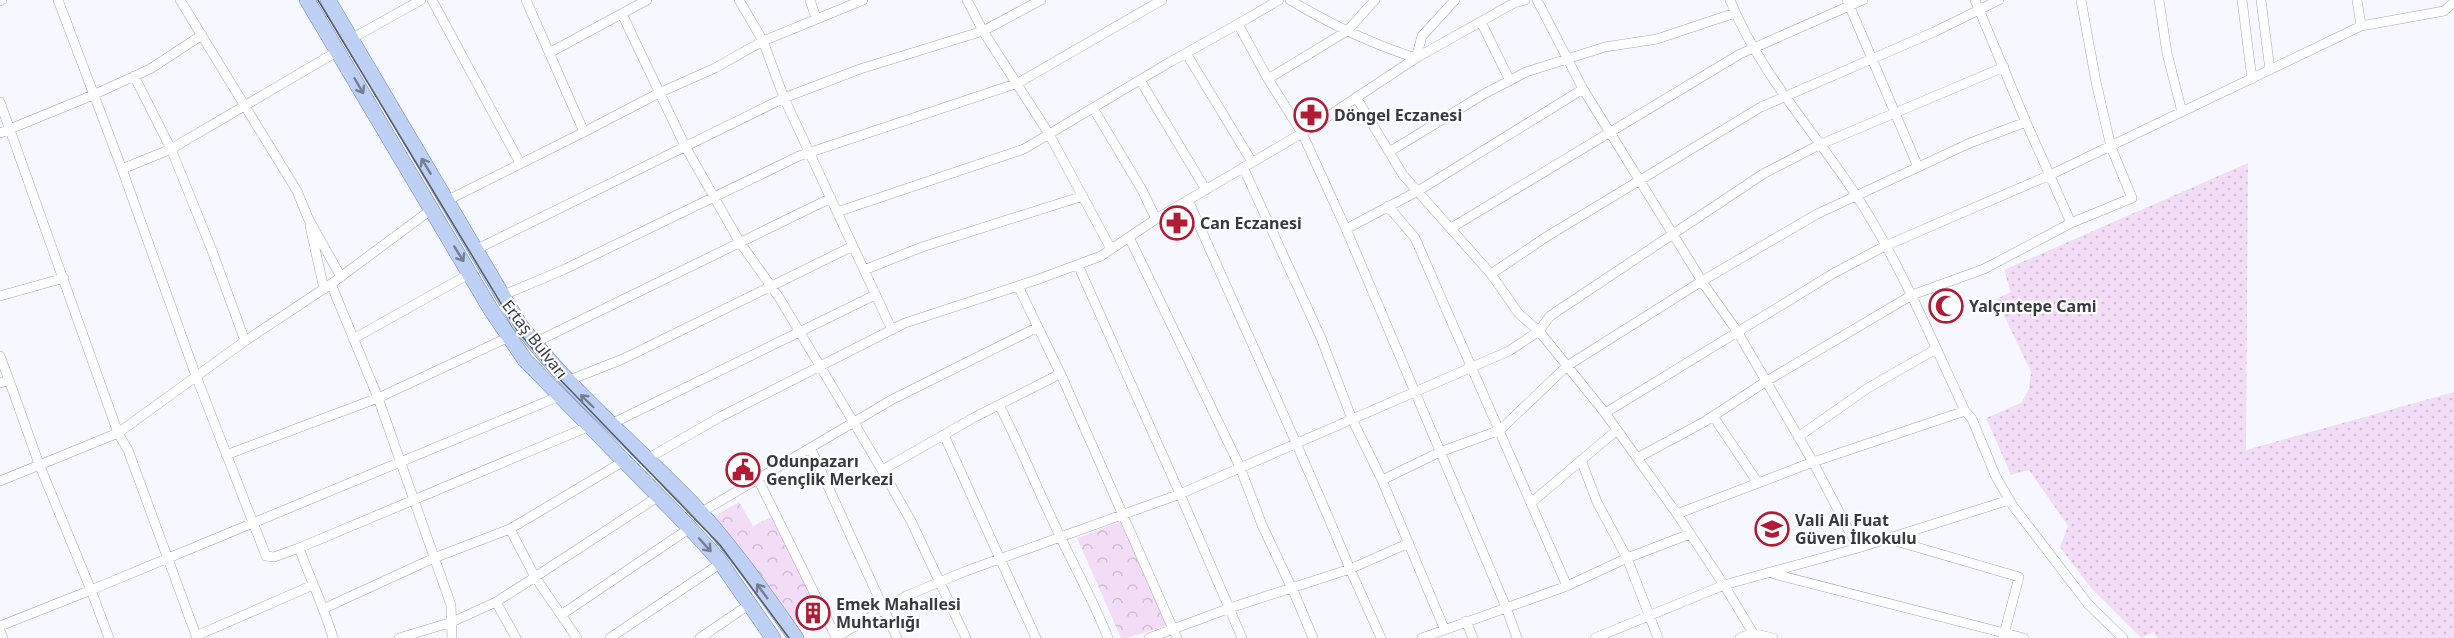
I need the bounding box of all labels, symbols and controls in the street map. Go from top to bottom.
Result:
one-way arrow [353,78,365,95]
pharmacy icon: Döngel Eczanesi [1293,97,1329,133]
place label: Döngel Eczanesi [1334,104,1462,126]
one-way arrow [420,158,432,175]
pharmacy icon: Can Eczanesi [1159,205,1195,241]
place label: Can Eczanesi [1200,212,1302,234]
one-way arrow [453,245,465,262]
mosque icon: Yalçıntepe Cami [1928,288,1964,324]
street label: Ertaş Bulvarı [497,295,573,383]
place label: Yalçıntepe Cami [1969,295,2097,317]
one-way arrow [580,394,595,409]
place label: Odunpazarı Gençlik Merkezi [766,450,893,490]
public building icon: Odunpazarı Gençlik Merkezi [725,452,761,488]
place label: Vali Ali Fuat Güven İlkokulu [1795,509,1917,549]
school or university icon: Vali Ali Fuat Güven İlkokulu [1754,511,1790,547]
one-way arrow [698,537,712,552]
one-way arrow [755,583,768,599]
place label: Emek Mahallesi Muhtarlığı [836,593,961,633]
building icon: Emek Mahallesi Muhtarlığı [795,595,831,631]

